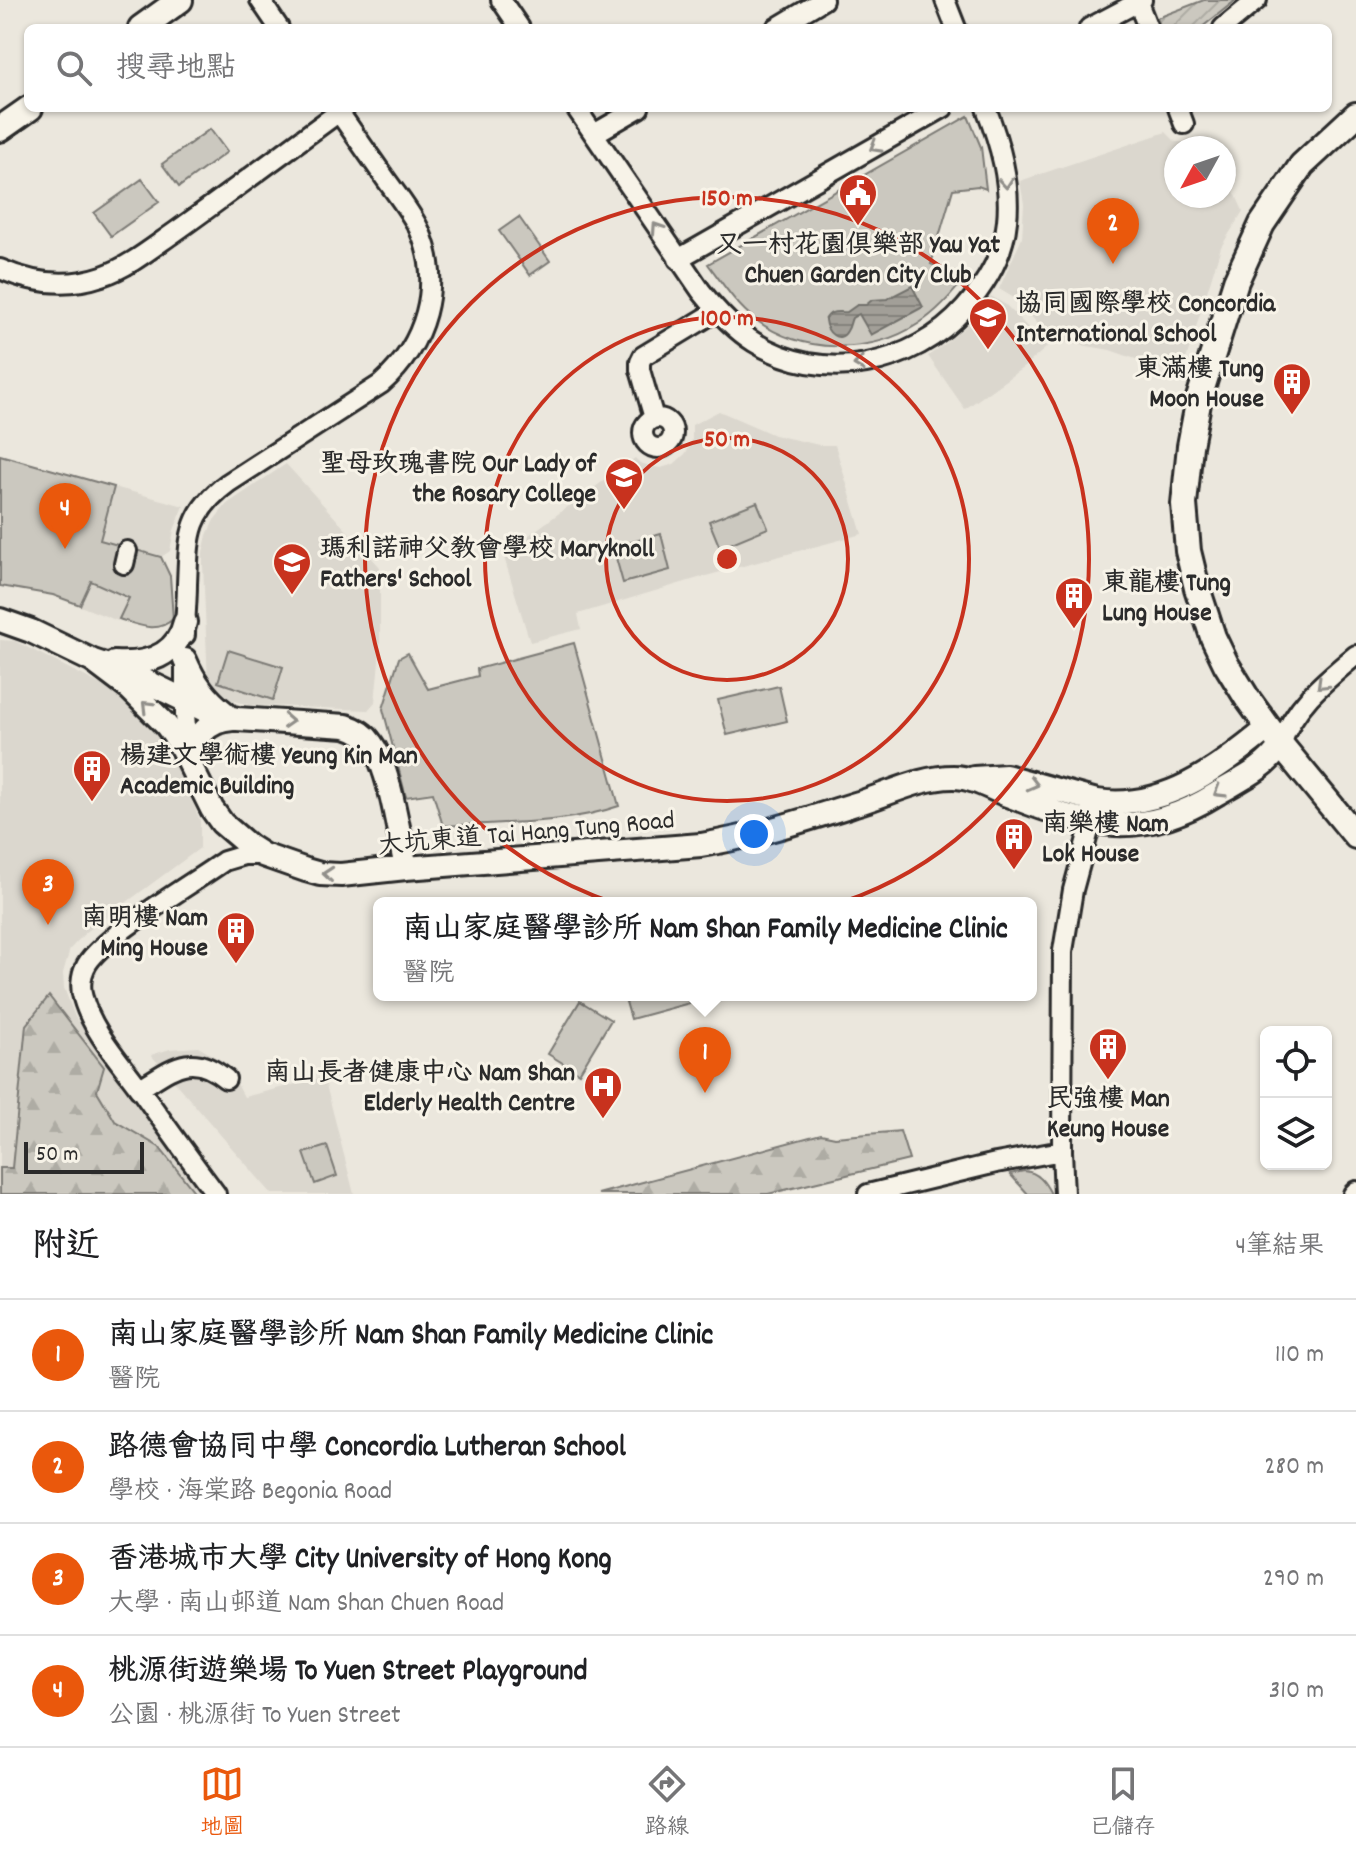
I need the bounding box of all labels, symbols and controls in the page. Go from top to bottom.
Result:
search box [24,24,1332,112]
icon: search [52,46,96,90]
text: 搜尋地點 [116,49,236,92]
north arrow [1164,136,1236,208]
one-way arrow [869,137,884,153]
public building icon: 又一村花園俱樂部 Yau Yat Chuen Garden City Club [837,172,879,227]
one-way arrow [997,177,1014,190]
text: 150 m [701,183,753,217]
pin: 2 [1087,198,1139,264]
one-way arrow [652,222,667,236]
place label: 又一村花園俱樂部 Yau Yat Chuen Garden City Club [716,228,1000,295]
place label: 協同國際學校 Concordia International School [1016,287,1276,354]
school or university icon: 協同國際學校 Concordia International School [967,296,1009,351]
text: 100 m [700,303,754,337]
place label: 東滿樓 Tung Moon House [1135,352,1264,419]
one-way arrow [852,355,865,372]
building icon: 東滿樓 Tung Moon House [1271,361,1313,416]
text: 50 m [704,424,750,458]
place label: 聖母玫瑰書院 Our Lady of the Rosary College [320,447,598,514]
school or university icon: 聖母玫瑰書院 Our Lady of the Rosary College [603,456,645,511]
pin: 4 [39,483,91,549]
place label: 瑪利諾神父教會學校 Maryknoll Fathers' School [320,532,655,599]
school or university icon: 瑪利諾神父教會學校 Maryknoll Fathers' School [271,541,313,596]
centre of rings [713,545,741,573]
place label: 東龍樓 Tung Lung House [1102,566,1231,633]
building icon: 東龍樓 Tung Lung House [1053,575,1095,630]
one-way arrow [1317,675,1331,690]
one-way arrow [142,700,156,715]
one-way arrow [282,713,295,730]
place label: 楊建文學術樓 Yeung Kin Man Academic Building [120,739,418,806]
building icon: 楊建文學術樓 Yeung Kin Man Academic Building [71,748,113,803]
one-way arrow [1026,774,1040,791]
one-way arrow [1213,783,1228,798]
street label: 大坑東道 Tai Hang Tung Road [376,803,676,866]
place label: 南樂樓 Nam Lok House [1042,807,1169,874]
your location [734,814,774,854]
building icon: 南樂樓 Nam Lok House [993,816,1035,871]
pin: 3 [22,859,74,925]
one-way arrow [322,866,335,883]
popup [373,897,1037,1001]
place label: 南明樓 Nam Ming House [81,901,208,968]
building icon: 南明樓 Nam Ming House [215,910,257,965]
text: 南山家庭醫學診所 Nam Shan Family Medicine Clinic [402,910,1008,953]
text: 醫院 [402,956,454,993]
building icon: 民強樓 Man Keung House [1087,1026,1129,1081]
map controls [1260,1026,1332,1170]
button: locate [1260,1026,1332,1098]
pin: 1 [679,1027,731,1093]
place label: 南山長者健康中心 Nam Shan Elderly Health Centre [265,1056,575,1123]
hospital icon: 南山長者健康中心 Nam Shan Elderly Health Centre [582,1065,624,1120]
place label: 民強樓 Man Keung House [1046,1082,1170,1149]
button: layers [1260,1098,1332,1170]
scale bar [24,1138,144,1174]
text: 50 m [36,1140,78,1171]
text: 附近 [32,1224,100,1273]
text: 4筆結果 [1235,1229,1324,1266]
text: 南山家庭醫學診所 Nam Shan Family Medicine Clinic [108,1316,713,1359]
text: 1 [55,1337,61,1374]
text: 110 m [1275,1337,1324,1374]
text: 醫院 [108,1362,160,1399]
text: 路德會協同中學 Concordia Lutheran School [108,1428,626,1471]
text: 2 [52,1449,64,1486]
text: 280 m [1264,1449,1324,1486]
text: 學校 · 海棠路 Begonia Road [108,1474,392,1511]
text: 香港城市大學 City University of Hong Kong [108,1540,612,1583]
text: 3 [52,1561,64,1598]
text: 290 m [1263,1561,1324,1598]
text: 大學 · 南山邨道 Nam Shan Chuen Road [108,1586,504,1623]
text: 桃源街遊樂場 To Yuen Street Playground [108,1652,587,1695]
text: 4 [53,1673,63,1710]
text: 310 m [1269,1673,1324,1710]
text: 公園 · 桃源街 To Yuen Street [108,1698,401,1735]
tab: 地圖 [200,1762,244,1844]
tab: 路線 [645,1762,689,1844]
tab: 已儲存 [1090,1762,1156,1844]

